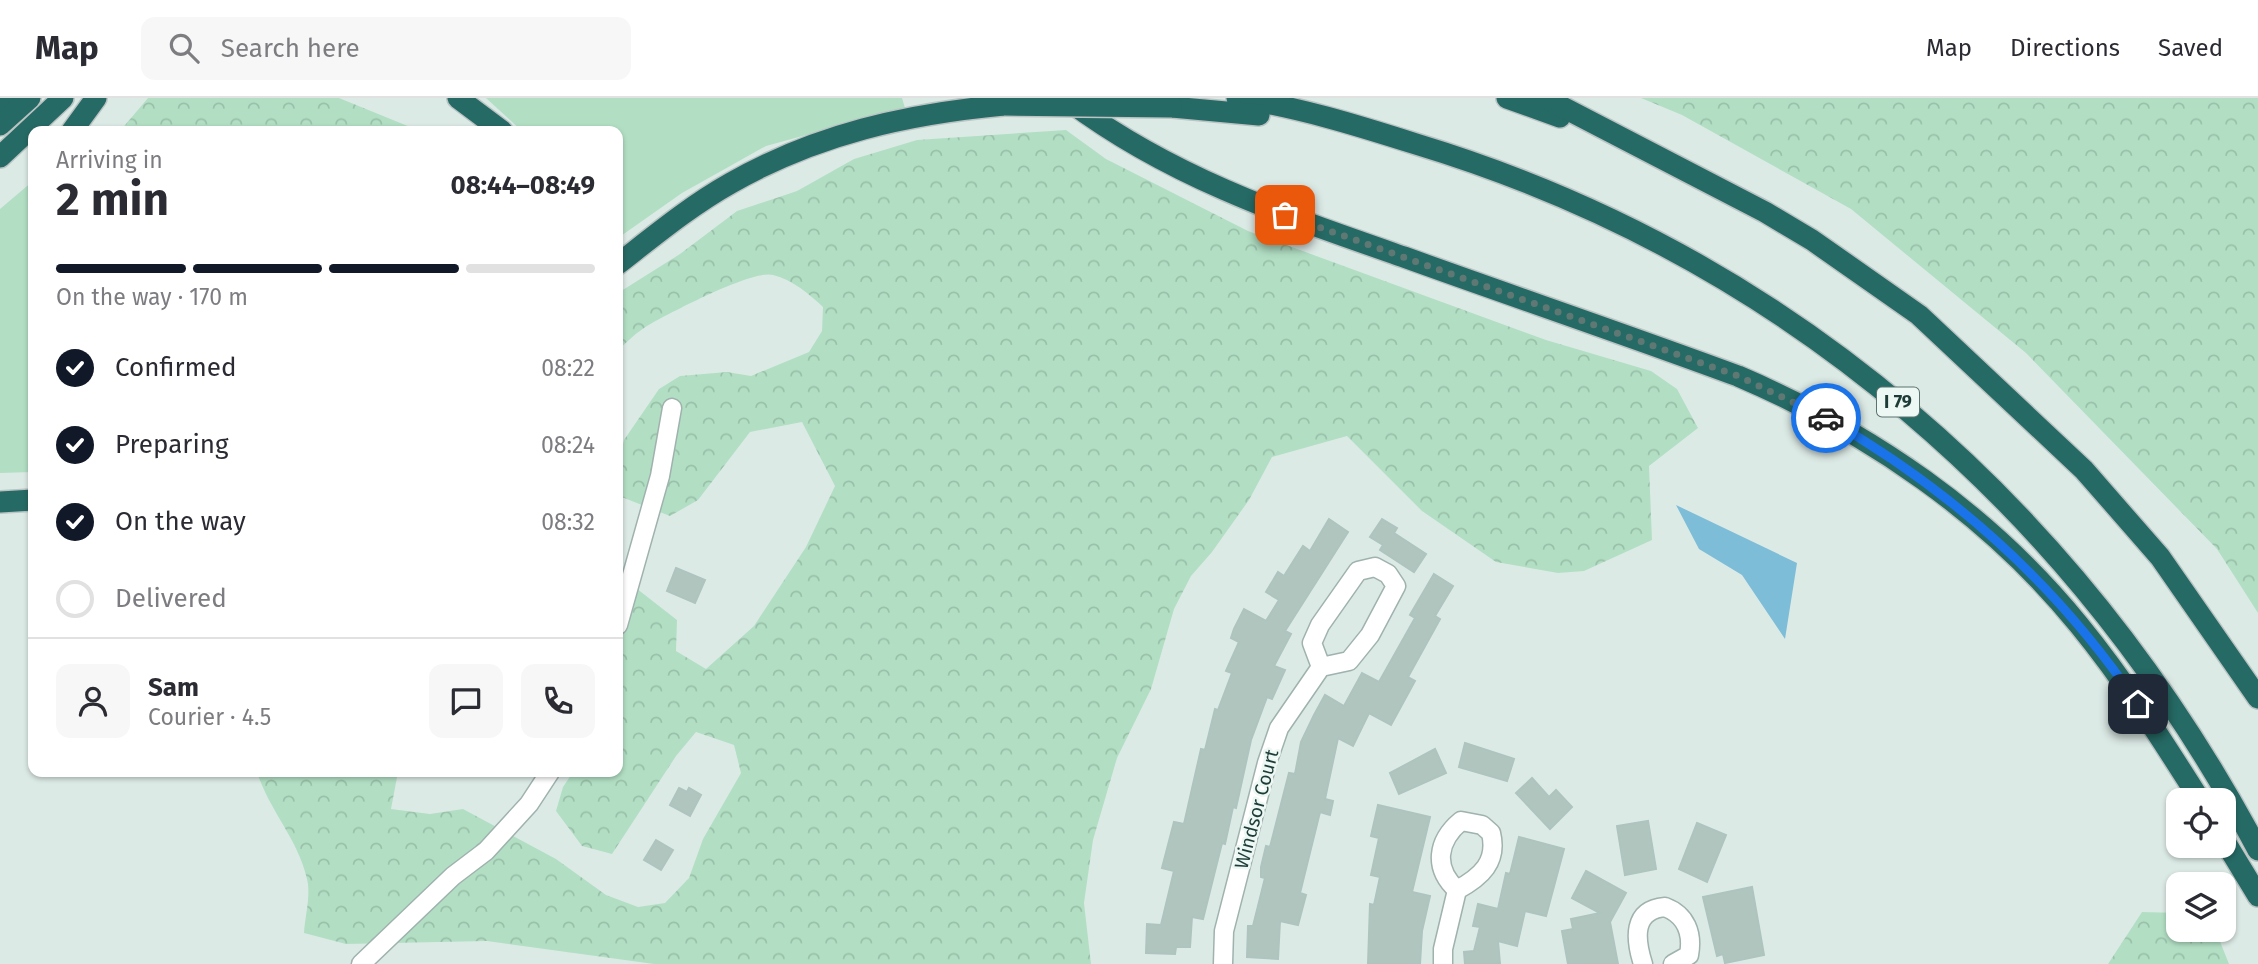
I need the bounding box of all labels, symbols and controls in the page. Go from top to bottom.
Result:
search box [141,17,631,80]
text: Map [35,28,99,68]
icon: search [165,29,203,67]
text: Search here [221,33,360,64]
text: Map [1926,34,1972,62]
text: Directions [2010,34,2120,62]
text: Saved [2158,34,2223,62]
text: Arriving in [56,146,163,174]
text: 08:44–08:49 [451,170,595,201]
text: 2 min [56,172,169,227]
pin [1255,185,1315,245]
icon: bag [1266,196,1304,234]
text: On the way · 170 m [56,283,248,311]
icon: check [56,349,94,387]
text: Confirmed [115,352,236,383]
text: 08:22 [541,354,595,382]
courier [1791,383,1861,453]
road number: I 79 [1877,388,1919,416]
icon: car [1807,399,1845,437]
icon: check [56,426,94,464]
text: Preparing [115,429,228,460]
text: 08:24 [541,431,595,459]
icon: check [56,503,94,541]
text: On the way [115,506,246,537]
text: 08:32 [541,508,595,536]
text: Delivered [115,583,227,614]
button: person [56,664,130,738]
button: chat [429,664,503,738]
button: phone [521,664,595,738]
text: Sam [148,672,199,703]
pin [2108,674,2168,734]
icon: home [2119,685,2157,723]
text: Courier · 4.5 [148,703,271,731]
street label: Windsor Court [1230,747,1283,871]
map controls [2166,788,2236,942]
button: locate [2166,788,2236,858]
button: layers [2166,872,2236,942]

